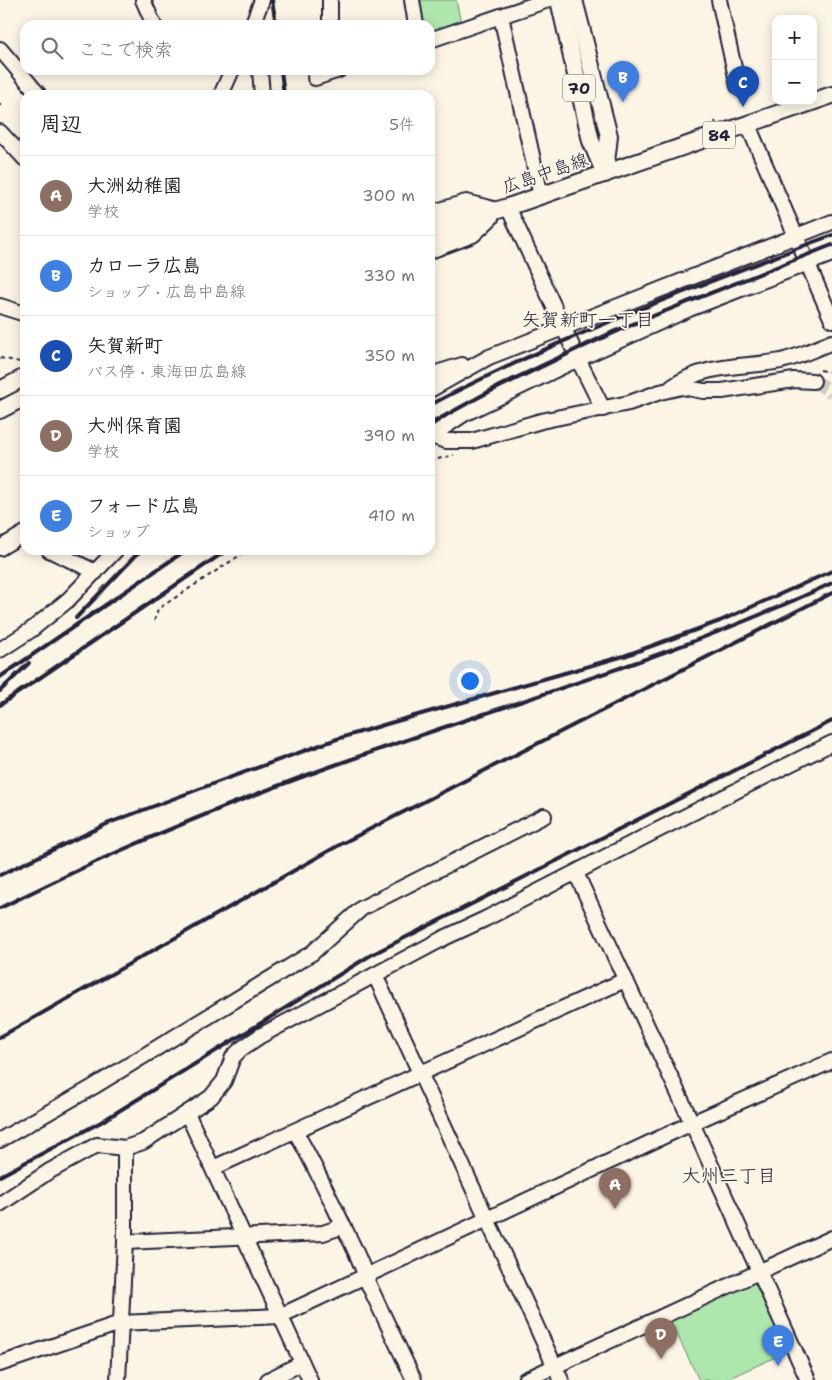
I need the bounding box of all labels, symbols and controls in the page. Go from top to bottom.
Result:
map controls [772,15,817,105]
button: + [772,15,817,60]
search box [20,20,435,75]
icon: search [38,34,66,62]
text: ここで検索 [78,37,173,62]
button: − [772,60,817,105]
pin: B [607,61,639,102]
pin: C [727,66,759,107]
road number: 70 [563,75,595,102]
text: 周辺 [40,110,82,138]
text: 5件 [389,114,415,135]
road number: 84 [703,122,735,148]
street label: 広島中島線 [499,147,591,199]
text: 大洲幼稚園 [87,173,182,198]
text: A [50,185,62,206]
text: 300 m [363,185,415,206]
text: 学校 [87,201,119,222]
text: カローラ広島 [87,253,201,278]
text: B [51,265,61,286]
text: 330 m [363,265,415,286]
text: ショップ · 広島中島線 [87,281,246,302]
district label: 矢賀新町一丁目 [521,307,655,332]
text: 矢賀新町 [87,333,163,358]
text: C [51,345,61,366]
text: 350 m [364,345,415,366]
text: バス停 · 東海田広島線 [87,361,246,382]
text: 大州保育園 [87,413,182,438]
text: D [50,425,62,446]
text: 390 m [363,425,415,446]
text: 学校 [87,441,119,462]
text: フォード広島 [87,493,199,518]
text: E [51,505,61,526]
text: 410 m [368,505,415,526]
text: ショップ [87,521,150,542]
your location [457,668,483,694]
district label: 大州三丁目 [681,1163,777,1188]
pin: A [599,1168,631,1209]
pin: D [645,1318,677,1359]
pin: E [762,1325,794,1366]

